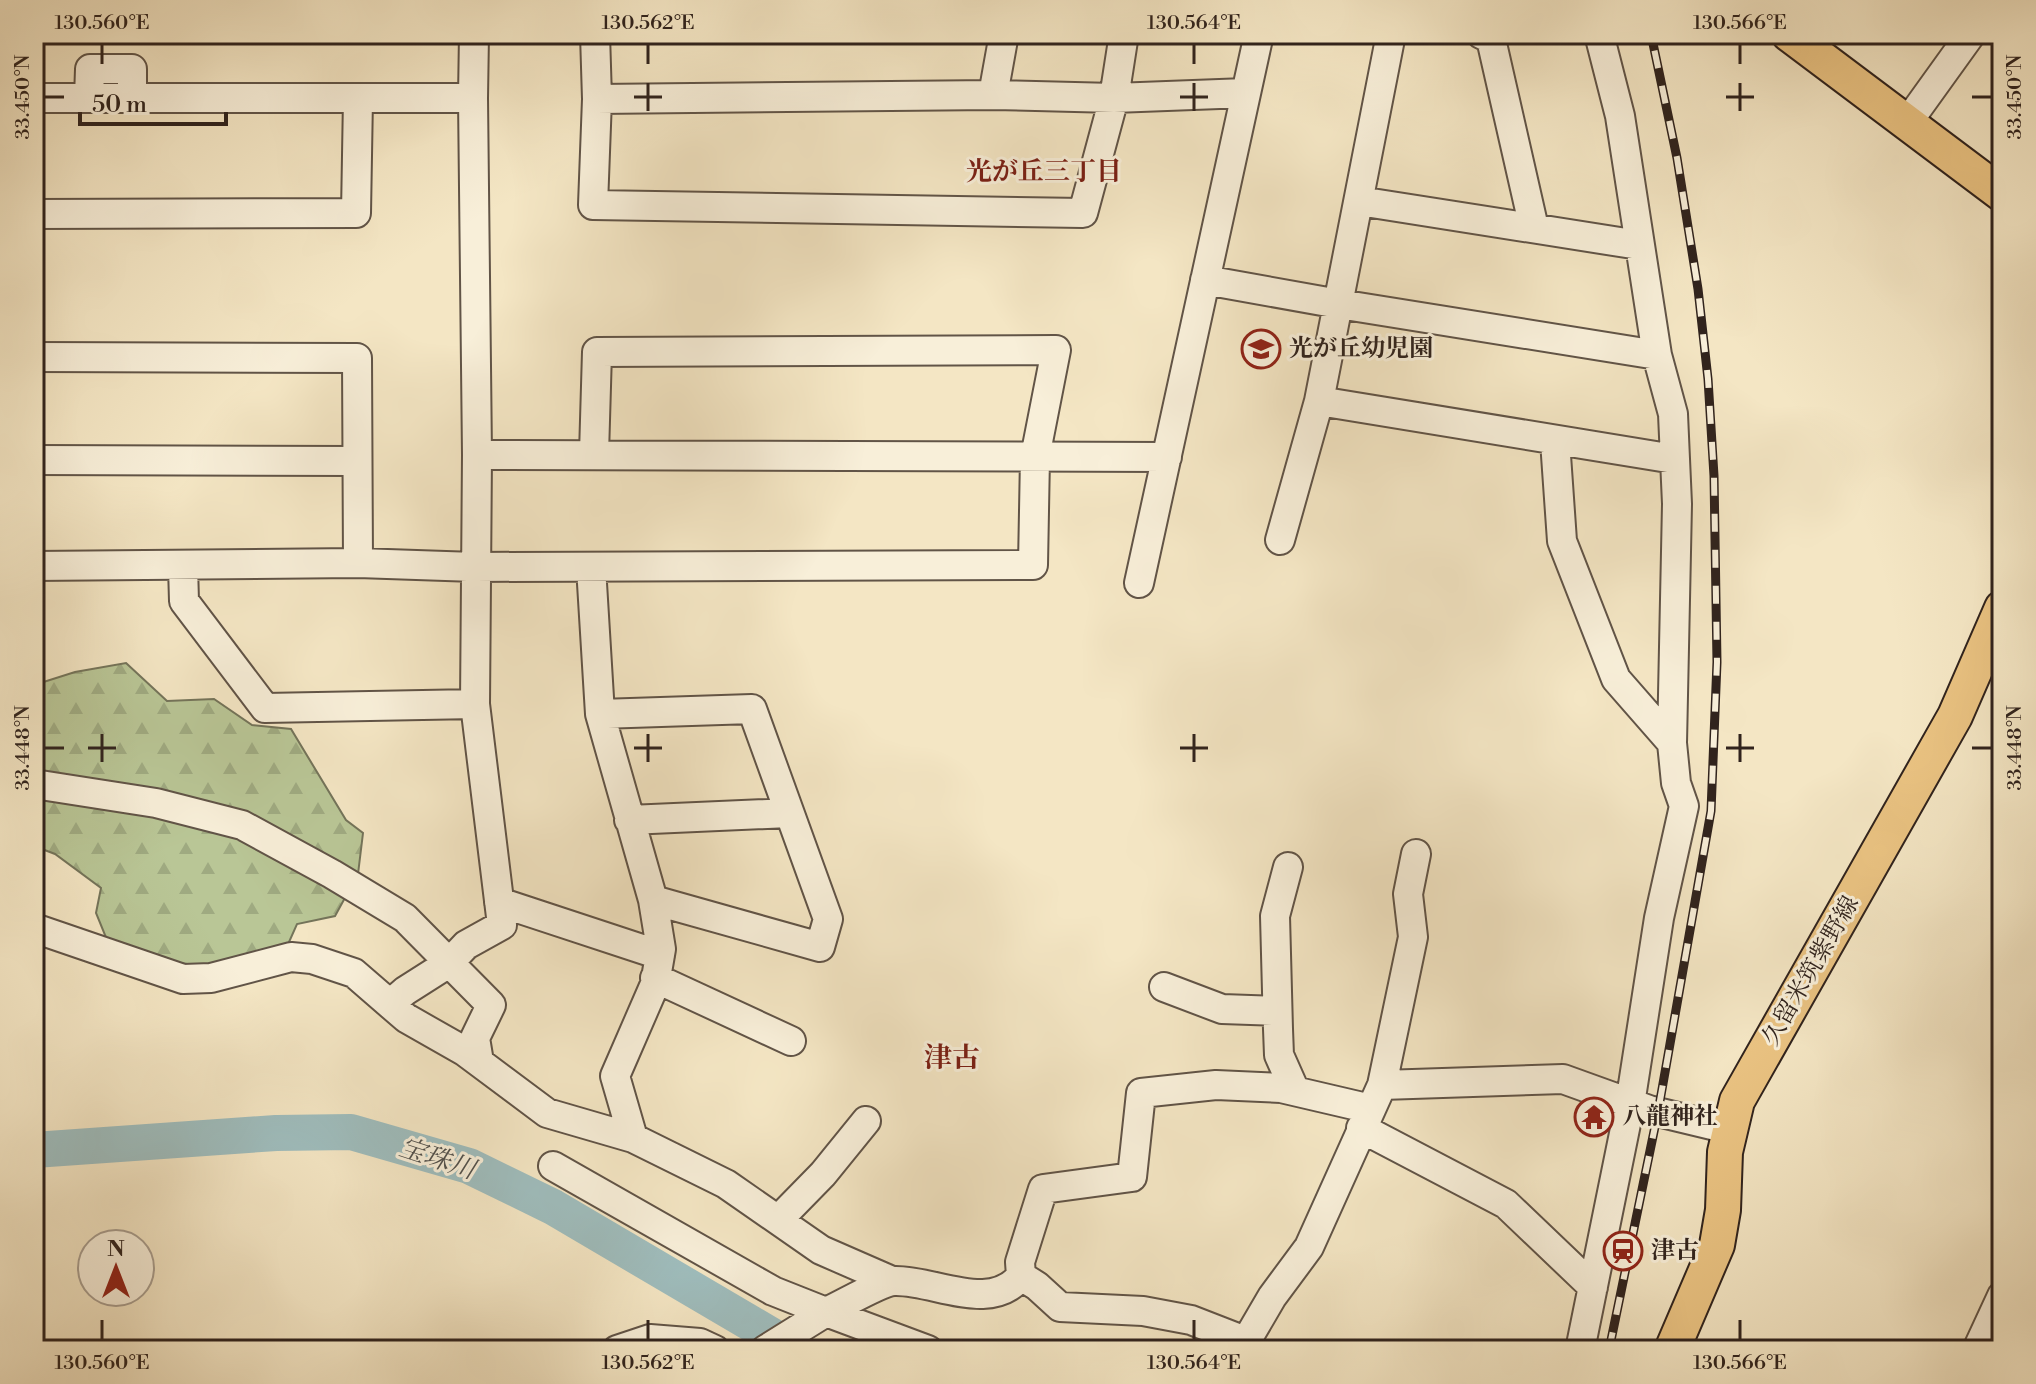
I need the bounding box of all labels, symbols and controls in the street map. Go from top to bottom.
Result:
text: 130.560°E [55,11,149,36]
text: 130.562°E [601,11,695,36]
text: 130.564°E [1147,11,1241,36]
text: 130.566°E [1693,11,1787,36]
text: 33.450°N [11,54,36,139]
text: 33.450°N [2003,54,2028,139]
scale bar [80,76,226,126]
text: 50 m [92,90,147,120]
district label: 光が丘三丁目 [966,156,1122,188]
school or university icon: 光が丘幼児園 [1240,328,1282,370]
place label: 光が丘幼児園 [1289,334,1433,364]
text: 33.448°N [11,705,36,791]
text: 33.448°N [2003,705,2028,791]
street label: 久留米筑紫野線 [1756,891,1866,1051]
district label: 津古 [924,1041,980,1076]
temple icon: 八龍神社 [1573,1096,1615,1138]
place label: 八龍神社 [1622,1102,1718,1132]
water label: 宝珠川 [395,1132,482,1187]
north arrow [76,1228,156,1308]
station icon: 津古 [1602,1230,1644,1272]
text: N [107,1236,125,1263]
place label: 津古 [1651,1236,1699,1266]
text: 130.560°E [55,1351,149,1376]
text: 130.562°E [601,1351,695,1376]
text: 130.564°E [1147,1351,1241,1376]
text: 130.566°E [1693,1351,1787,1376]

